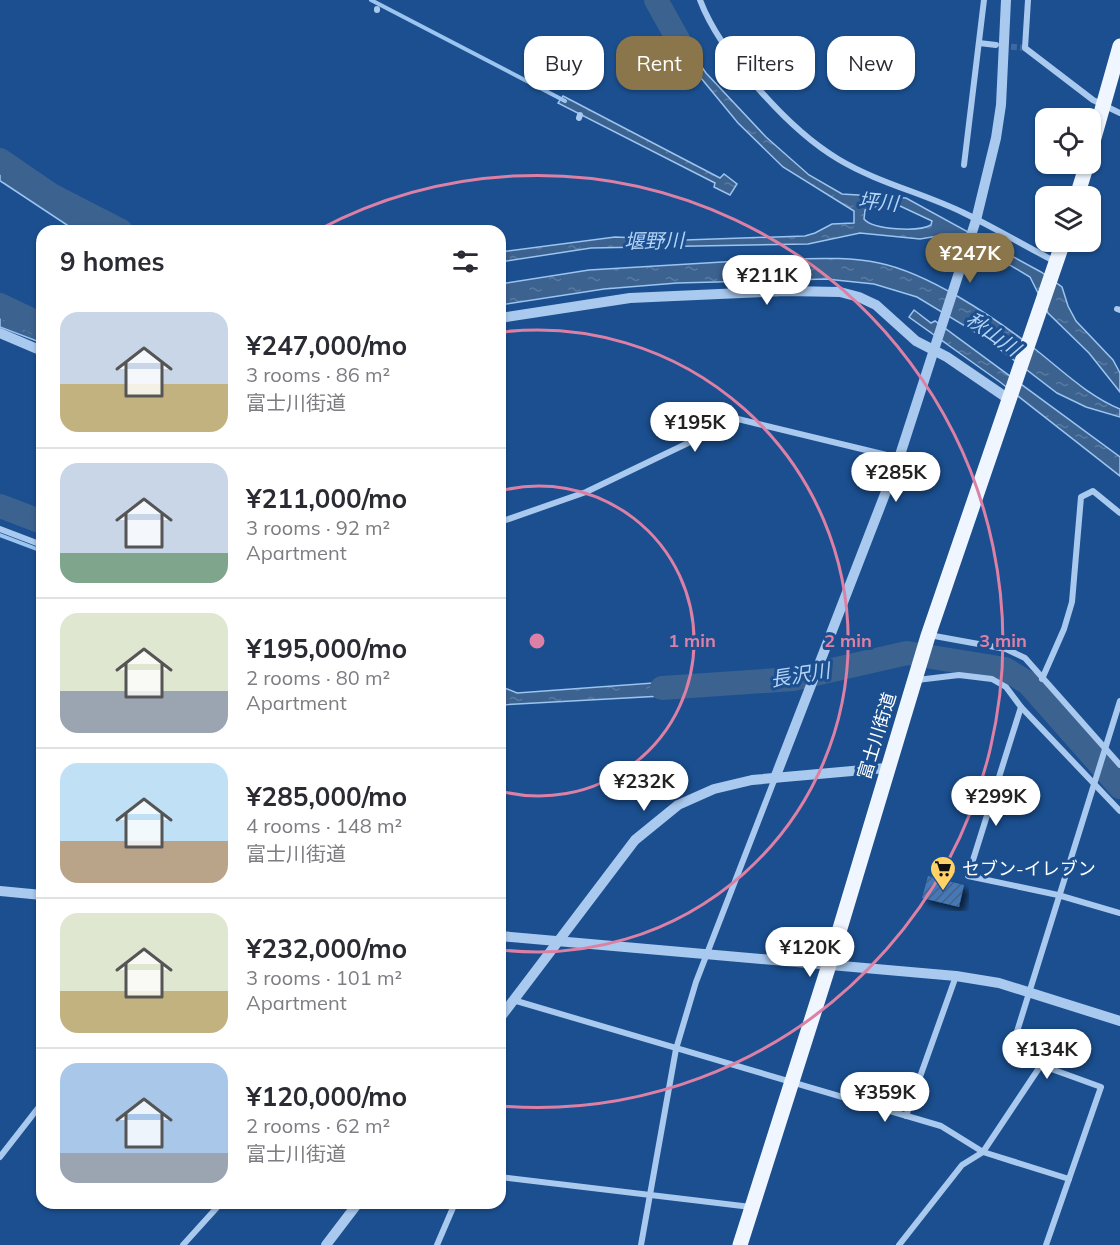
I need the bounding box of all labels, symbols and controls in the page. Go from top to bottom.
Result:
chip: Buy [524,36,604,90]
chip: Rent [616,36,703,90]
chip: Filters [715,36,815,90]
chip: New [827,36,915,90]
map controls [1035,108,1101,252]
button: locate [1035,108,1101,174]
button: layers [1035,186,1101,252]
water label: 坪川 [857,187,901,216]
water label: 堰野川 [624,227,686,254]
pin: ¥247K [928,233,1012,284]
text: ¥247K [939,240,1001,265]
text: 9 homes [60,245,164,278]
icon: filters [449,245,482,278]
pin: ¥211K [725,255,809,306]
text: ¥211K [736,262,798,287]
water label: 秋山川 [962,306,1027,362]
text: ¥247,000/mo [246,329,407,362]
icon: home [108,336,180,408]
text: 3 rooms · 86 m² [246,362,390,387]
text: 富士川街道 [246,390,346,415]
pin: ¥195K [653,402,737,453]
text: ¥195K [664,409,726,434]
pin: ¥285K [854,452,938,503]
text: ¥285K [865,459,927,484]
text: ¥211,000/mo [246,482,407,515]
icon: home [108,487,180,559]
text: 3 rooms · 92 m² [246,515,390,540]
text: Apartment [246,540,347,565]
text: 1 min [668,629,716,652]
text: 2 min [824,629,872,652]
text: 3 min [979,629,1027,652]
centre of rings [527,631,547,651]
text: ¥195,000/mo [246,632,407,665]
icon: home [108,637,180,709]
water label: 長沢川 [768,657,833,692]
text: 2 rooms · 80 m² [246,665,390,690]
street label: 富士川街道 [852,689,901,782]
text: Apartment [246,690,347,715]
pin: ¥232K [602,761,686,812]
text: ¥232K [613,768,675,793]
pin: ¥299K [954,776,1038,827]
text: ¥285,000/mo [246,780,407,813]
text: ¥299K [965,783,1027,808]
icon: home [108,787,180,859]
text: 4 rooms · 148 m² [246,813,402,838]
text: 富士川街道 [246,841,346,866]
supermarket icon: セブン-イレブン [928,854,958,892]
place label: セブン-イレブン [962,857,1096,880]
pin: ¥120K [768,927,852,978]
text: ¥232,000/mo [246,932,407,965]
text: ¥120K [779,934,841,959]
icon: home [108,937,180,1009]
text: 3 rooms · 101 m² [246,965,402,990]
text: Apartment [246,990,347,1015]
pin: ¥134K [1005,1029,1089,1080]
text: ¥134K [1016,1036,1078,1061]
pin: ¥359K [843,1072,927,1123]
text: ¥359K [854,1079,916,1104]
text: ¥120,000/mo [246,1080,407,1113]
icon: home [108,1087,180,1159]
text: 2 rooms · 62 m² [246,1113,390,1138]
text: 富士川街道 [246,1141,346,1166]

